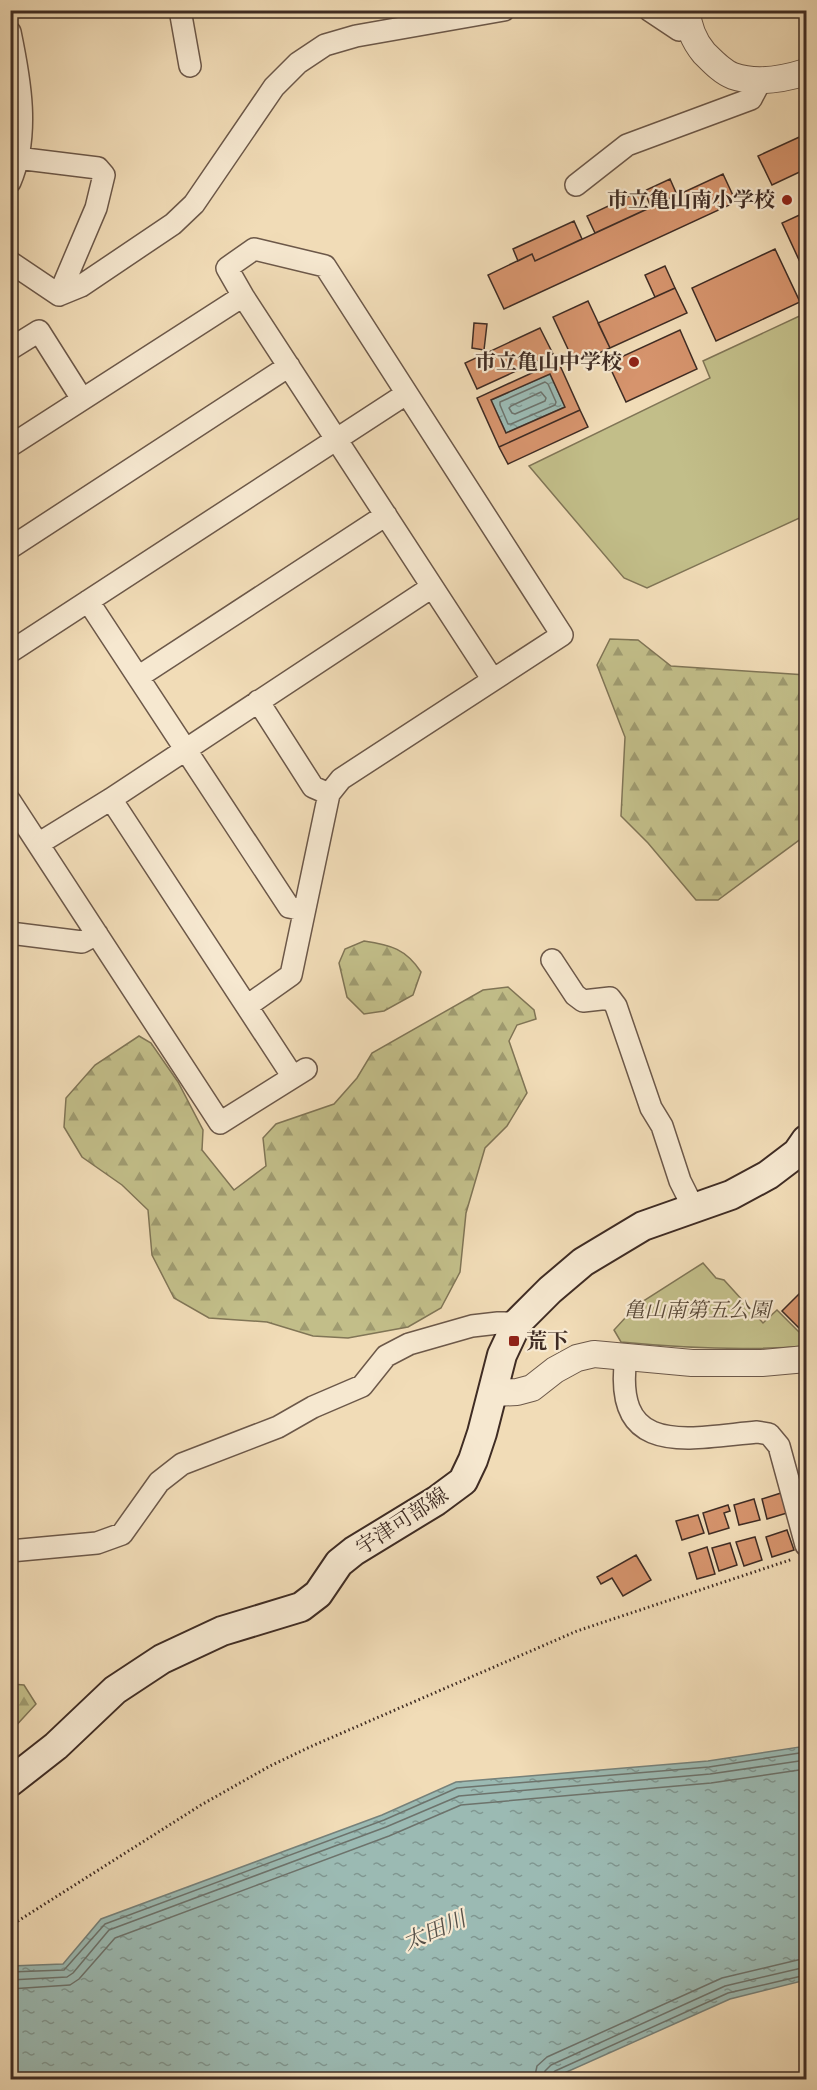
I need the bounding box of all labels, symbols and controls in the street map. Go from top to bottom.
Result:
place label: 市立亀山南小学校 [607,188,775,214]
marker: 市立亀山南小学校 [780,193,794,207]
place label: 市立亀山中学校 [475,350,622,376]
marker: 市立亀山中学校 [627,355,641,369]
park label: 亀山南第五公園 [624,1298,773,1324]
place label: 荒下 [526,1329,568,1355]
marker: 荒下 [507,1334,521,1348]
street label: 宇津可部線 [351,1482,454,1561]
water label: 太田川 [399,1905,472,1957]

